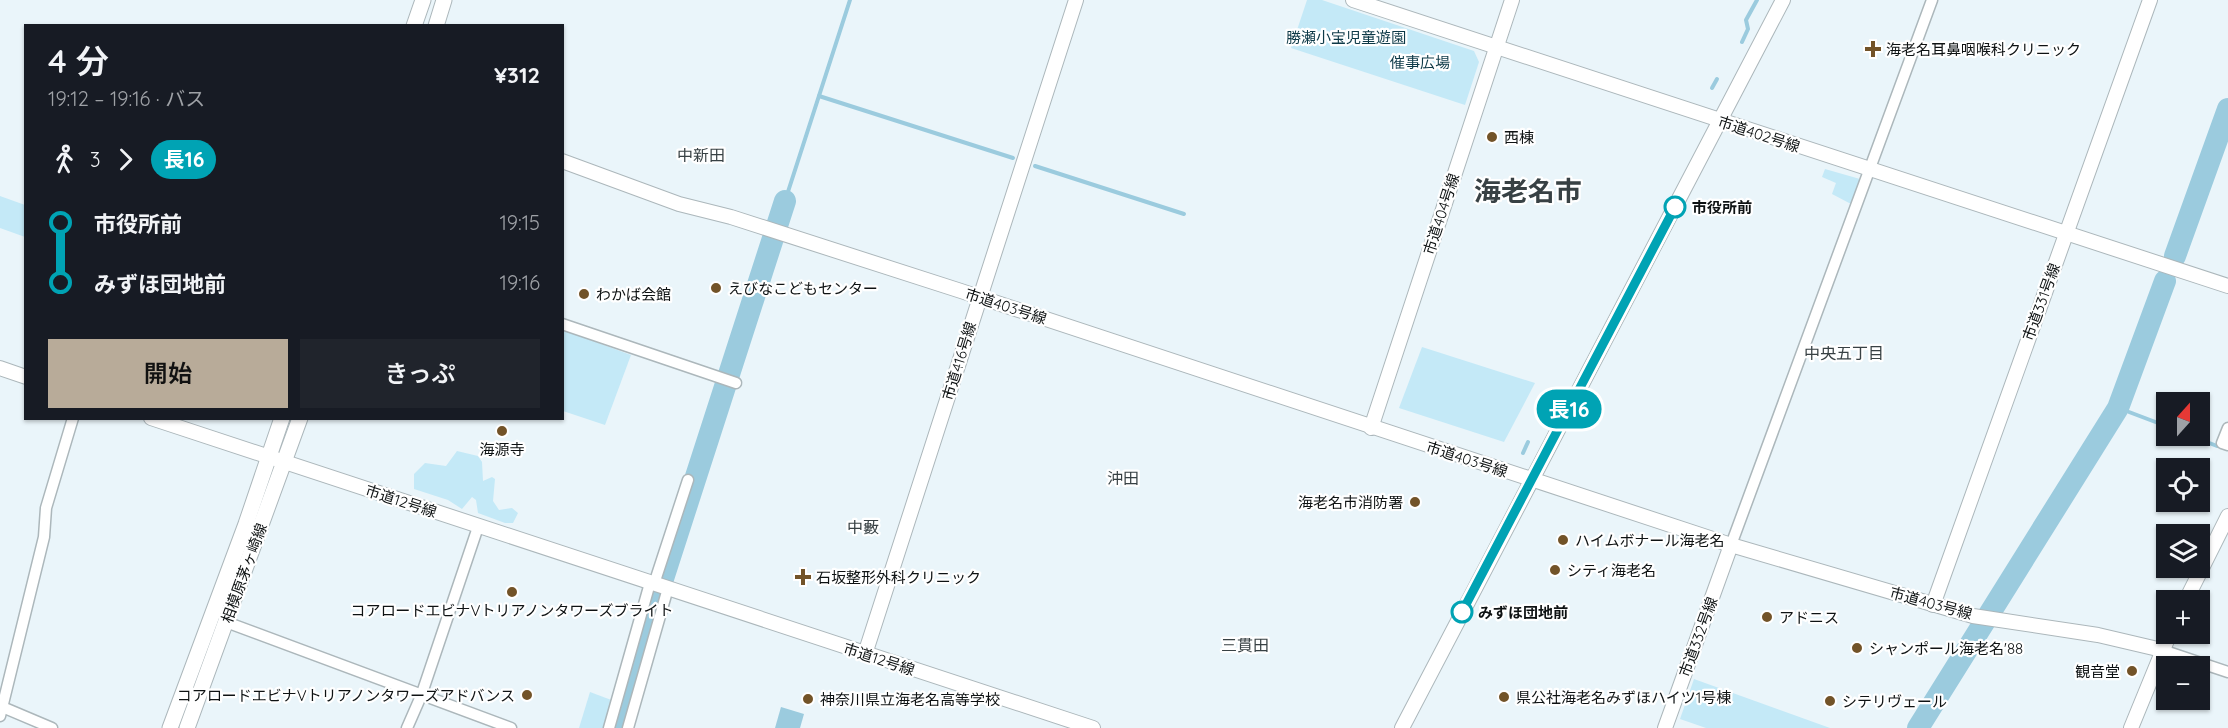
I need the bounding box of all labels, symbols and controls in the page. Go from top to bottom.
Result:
park label: 勝瀬小宝児童遊園 [1286,28,1406,47]
text: 4 分 [48,40,109,81]
marker: 海老名耳鼻咽喉科クリニック [1864,40,1882,58]
place label: 海老名耳鼻咽喉科クリニック [1886,40,2081,59]
park label: 催事広場 [1390,53,1450,72]
text: ¥312 [494,61,540,89]
text: 19:12 – 19:16 · バス [48,86,205,111]
street label: 市道402号線 [1716,112,1802,156]
place label: 西棟 [1504,128,1534,147]
marker: 西棟 [1485,130,1499,144]
icon: walk [48,143,81,176]
icon: forward [109,143,142,176]
district label: 中新田 [677,145,725,165]
text: 長16 [163,146,204,172]
text: 3 [90,147,100,172]
street label: 市道404号線 [1419,171,1463,257]
district label: 海老名市 [1474,174,1582,208]
marker: 市役所前 [1664,196,1686,218]
place label: 市役所前 [1692,198,1752,217]
text: 市役所前 [94,210,182,238]
text: 19:15 [499,210,540,235]
street label: 市道331号線 [2018,261,2064,343]
text: みずほ団地前 [94,270,226,298]
text: 19:16 [500,270,540,295]
place label: えびなこどもセンター [728,279,878,298]
marker: えびなこどもセンター [709,281,723,295]
street label: 市道403号線 [963,284,1049,328]
place label: わかば会館 [596,285,671,304]
marker: わかば会館 [577,287,591,301]
street label: 市道416号線 [938,319,980,403]
button: 開始 [48,339,288,408]
button: きっぷ [300,339,540,408]
district label: 中央五丁目 [1804,343,1884,363]
line badge: 長16 [1534,390,1604,428]
north arrow [2156,392,2210,446]
map controls [2156,392,2210,710]
text: 長16 [1549,396,1589,422]
marker: 海源寺 [495,424,509,438]
street label: 市道403号線 [1424,437,1510,481]
place label: 海源寺 [479,440,525,459]
button: locate [2156,458,2210,512]
district label: 沖田 [1107,468,1139,488]
street label: 市道12号線 [363,481,439,521]
place label: 海老名市消防署 [1298,493,1403,512]
marker: 海老名市消防署 [1408,495,1422,509]
district label: 中藪 [847,517,879,537]
street label: 相模原茅ヶ崎線 [217,520,271,626]
button: layers [2156,524,2210,578]
place label: ハイムボナール海老名 [1575,531,1724,550]
marker: ハイムボナール海老名 [1556,533,1570,547]
place label: シティ海老名 [1567,561,1656,580]
marker: シティ海老名 [1548,563,1562,577]
marker: 石坂整形外科クリニック [794,568,812,586]
place label: 石坂整形外科クリニック [816,568,981,587]
street label: 市道403号線 [1888,583,1974,623]
marker: コアロードエビナVトリアノンタワーズブライト [505,585,519,599]
button: + [2156,590,2210,644]
street label: 市道332号線 [1675,594,1721,680]
place label: コアロードエビナVトリアノンタワーズブライト [351,601,673,620]
marker: みずほ団地前 [1451,601,1473,623]
place label: みずほ団地前 [1478,603,1568,622]
place label: アドニス [1779,608,1839,627]
marker: アドニス [1760,610,1774,624]
district label: 三貫田 [1221,635,1269,655]
street label: 市道12号線 [841,639,917,679]
place label: シャンポール海老名'88 [1869,639,2023,658]
marker: シャンポール海老名'88 [1850,641,1864,655]
button: − [2156,656,2210,710]
place label: 観音堂 [2075,662,2120,681]
marker: 観音堂 [2125,664,2139,678]
place label: コアロードエビナVトリアノンタワーズアドバンス [177,686,515,705]
marker: コアロードエビナVトリアノンタワーズアドバンス [520,688,534,702]
place label: 県公社海老名みずほハイツ1号棟 [1516,688,1731,707]
place label: 神奈川県立海老名高等学校 [820,690,1000,709]
marker: 県公社海老名みずほハイツ1号棟 [1497,690,1511,704]
marker: 神奈川県立海老名高等学校 [801,692,815,706]
place label: シテリヴェール [1842,692,1947,711]
marker: シテリヴェール [1823,694,1837,708]

